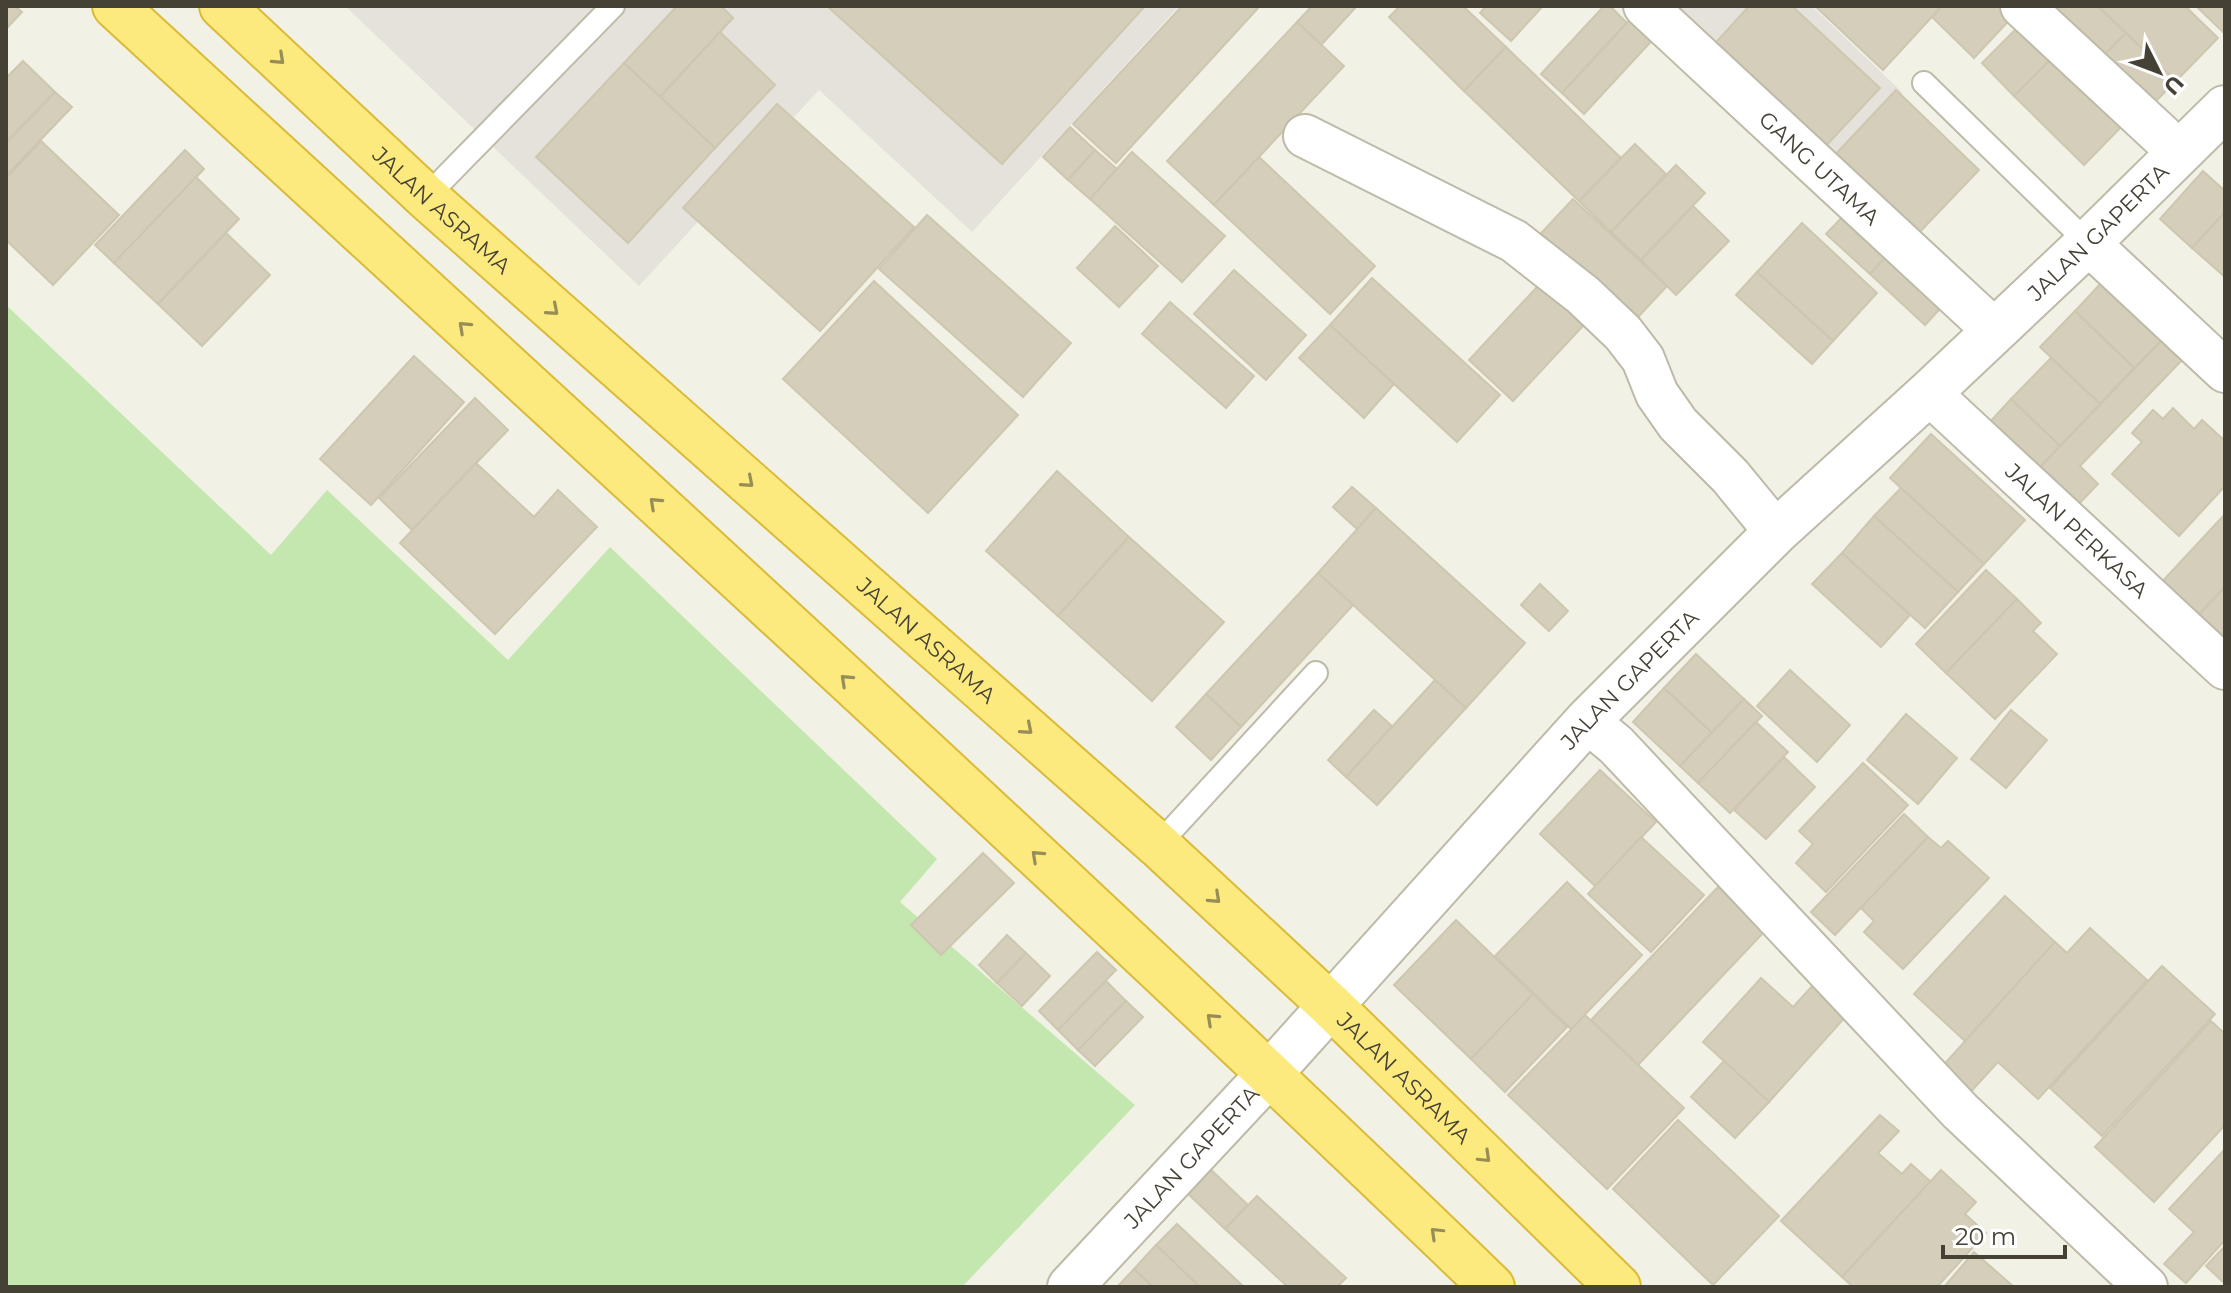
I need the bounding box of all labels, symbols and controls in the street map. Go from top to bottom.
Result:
north arrow [2119,32,2199,112]
one-way arrow [269,50,284,64]
text: U [2158,70,2189,101]
street label: GANG UTAMA [1753,106,1885,231]
street label: JALAN ASRAMA [366,140,516,280]
street label: JALAN GAPERTA [2022,158,2175,307]
one-way arrow [544,300,559,315]
one-way arrow [459,322,473,337]
street label: JALAN PERKASA [1999,457,2154,604]
one-way arrow [739,473,754,487]
one-way arrow [650,498,665,513]
street label: JALAN ASRAMA [850,571,1002,709]
street label: JALAN GAPERTA [1554,604,1705,756]
one-way arrow [841,674,855,689]
one-way arrow [1017,719,1032,733]
one-way arrow [1032,851,1046,866]
one-way arrow [1206,888,1220,903]
street label: JALAN ASRAMA [1331,1006,1477,1150]
one-way arrow [1207,1015,1222,1029]
street label: JALAN GAPERTA [1118,1080,1265,1235]
one-way arrow [1476,1147,1490,1162]
scale bar [1943,1209,2065,1259]
text: 20 m [1955,1222,2016,1251]
one-way arrow [1431,1228,1445,1242]

